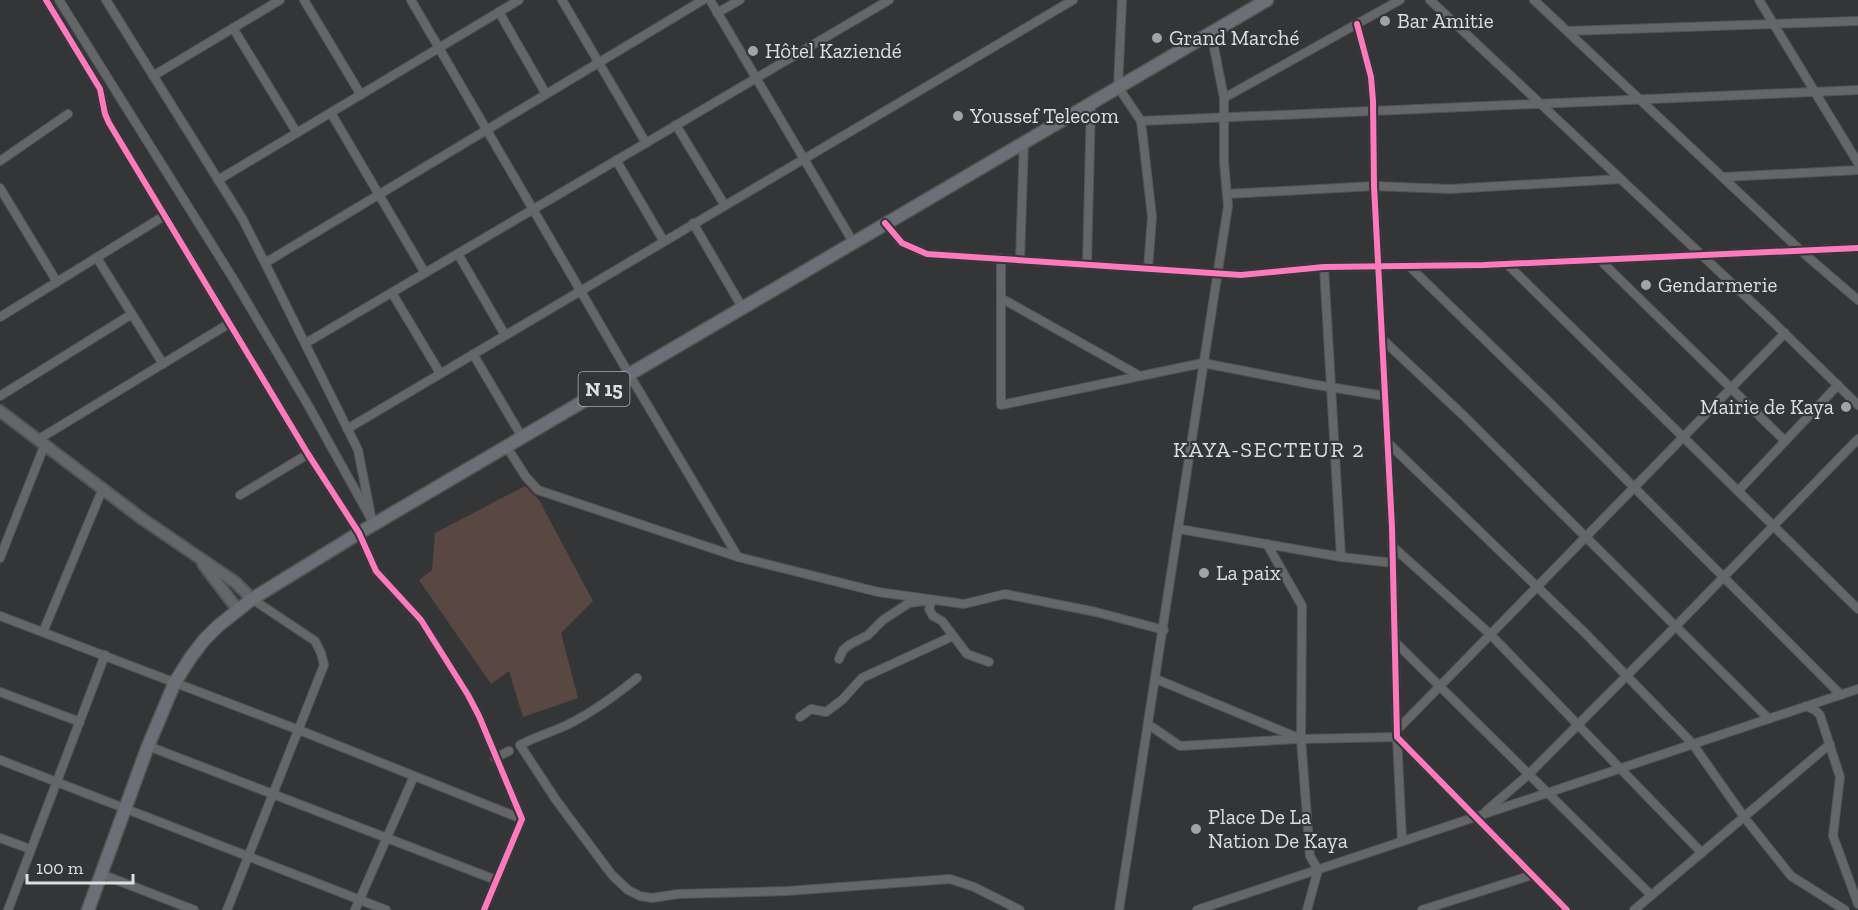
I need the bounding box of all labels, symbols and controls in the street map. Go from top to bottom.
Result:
place label: Bar Amitie [1397,8,1494,33]
marker: Bar Amitie [1378,14,1392,28]
place label: Grand Marché [1169,25,1300,50]
marker: Grand Marché [1150,31,1164,45]
place label: Hôtel Kaziendé [765,38,902,63]
marker: Hôtel Kaziendé [746,44,760,58]
place label: Youssef Telecom [969,103,1119,128]
marker: Youssef Telecom [951,109,965,123]
place label: Gendarmerie [1658,272,1778,297]
marker: Gendarmerie [1639,278,1653,292]
road number: N 15 [578,372,630,406]
place label: Mairie de Kaya [1700,394,1834,419]
marker: Mairie de Kaya [1839,400,1853,414]
district label: KAYA-SECTEUR 2 [1173,436,1365,463]
place label: La paix [1216,560,1281,585]
marker: La paix [1197,566,1211,580]
place label: Place De La Nation De Kaya [1208,804,1348,853]
marker: Place De La Nation De Kaya [1189,822,1203,836]
scale bar [27,847,134,885]
text: 100 m [36,857,84,879]

